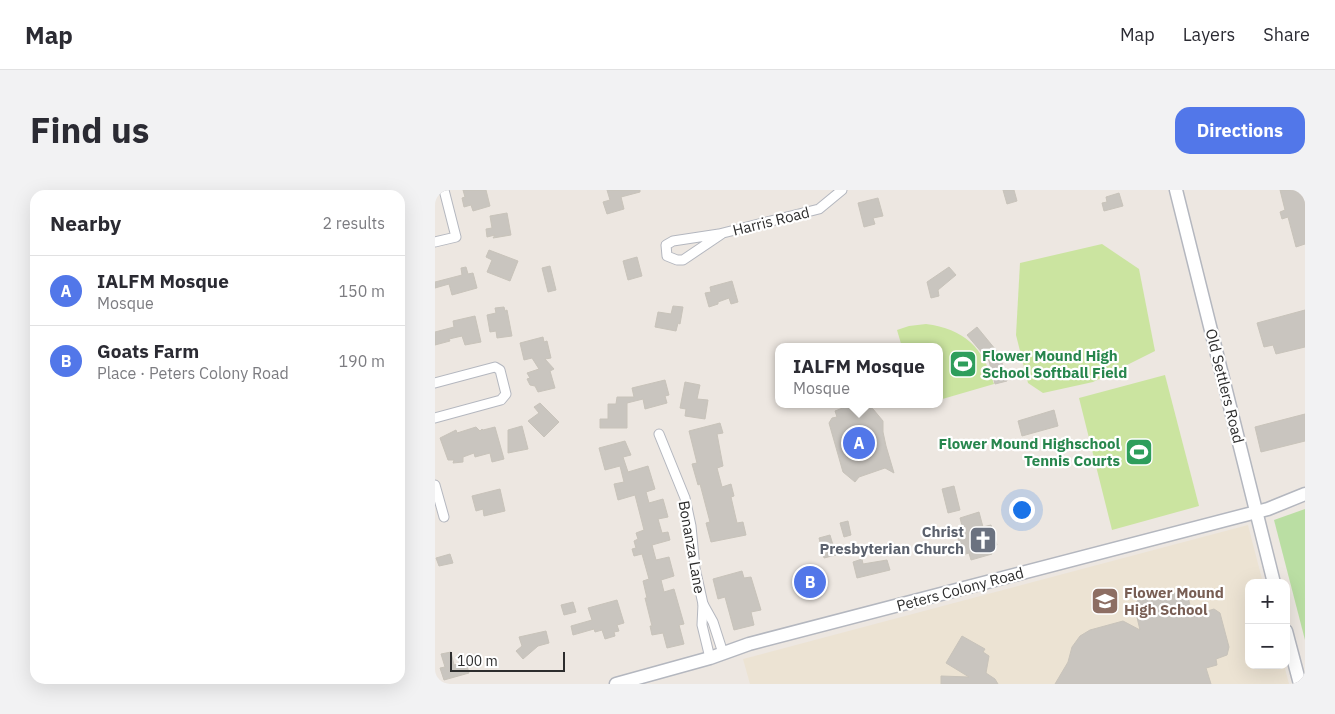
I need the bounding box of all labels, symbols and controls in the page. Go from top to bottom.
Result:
text: Map [25,19,73,51]
text: Map [1120,23,1155,46]
text: Layers [1183,23,1235,46]
text: Share [1263,23,1310,46]
text: Find us [30,107,149,153]
button: Directions [1175,107,1305,154]
street label: Harris Road [731,202,811,240]
text: Nearby [50,209,121,237]
text: 2 results [322,213,385,233]
text: IALFM Mosque [97,269,229,293]
text: A [61,281,71,301]
text: 150 m [338,281,385,301]
text: Mosque [97,293,154,313]
street label: Old Settlers Road [1202,327,1248,445]
text: Goats Farm [97,339,199,363]
popup [775,343,943,408]
place label: Flower Mound High School Softball Field [982,346,1127,382]
sports icon: Flower Mound High School Softball Field [948,349,978,379]
text: B [61,351,71,371]
text: 190 m [338,351,385,371]
text: IALFM Mosque [793,354,925,378]
text: Place · Peters Colony Road [97,363,289,383]
text: Mosque [793,378,850,398]
pin: A [843,424,875,462]
place label: Flower Mound Highschool Tennis Courts [938,434,1120,470]
sports icon: Flower Mound Highschool Tennis Courts [1124,437,1154,467]
your location [1009,497,1035,523]
street label: Bonanza Lane [674,499,710,595]
place label: Christ Presbyterian Church [820,522,964,558]
church icon: Christ Presbyterian Church [968,525,998,555]
pin: B [794,563,826,601]
street label: Peters Colony Road [894,563,1026,615]
map controls [1245,579,1290,669]
button: + [1245,579,1290,624]
place label: Flower Mound High School [1124,583,1224,619]
school or university icon: Flower Mound High School [1090,586,1120,616]
button: − [1245,624,1290,669]
scale bar [450,649,565,672]
text: 100 m [457,652,498,670]

